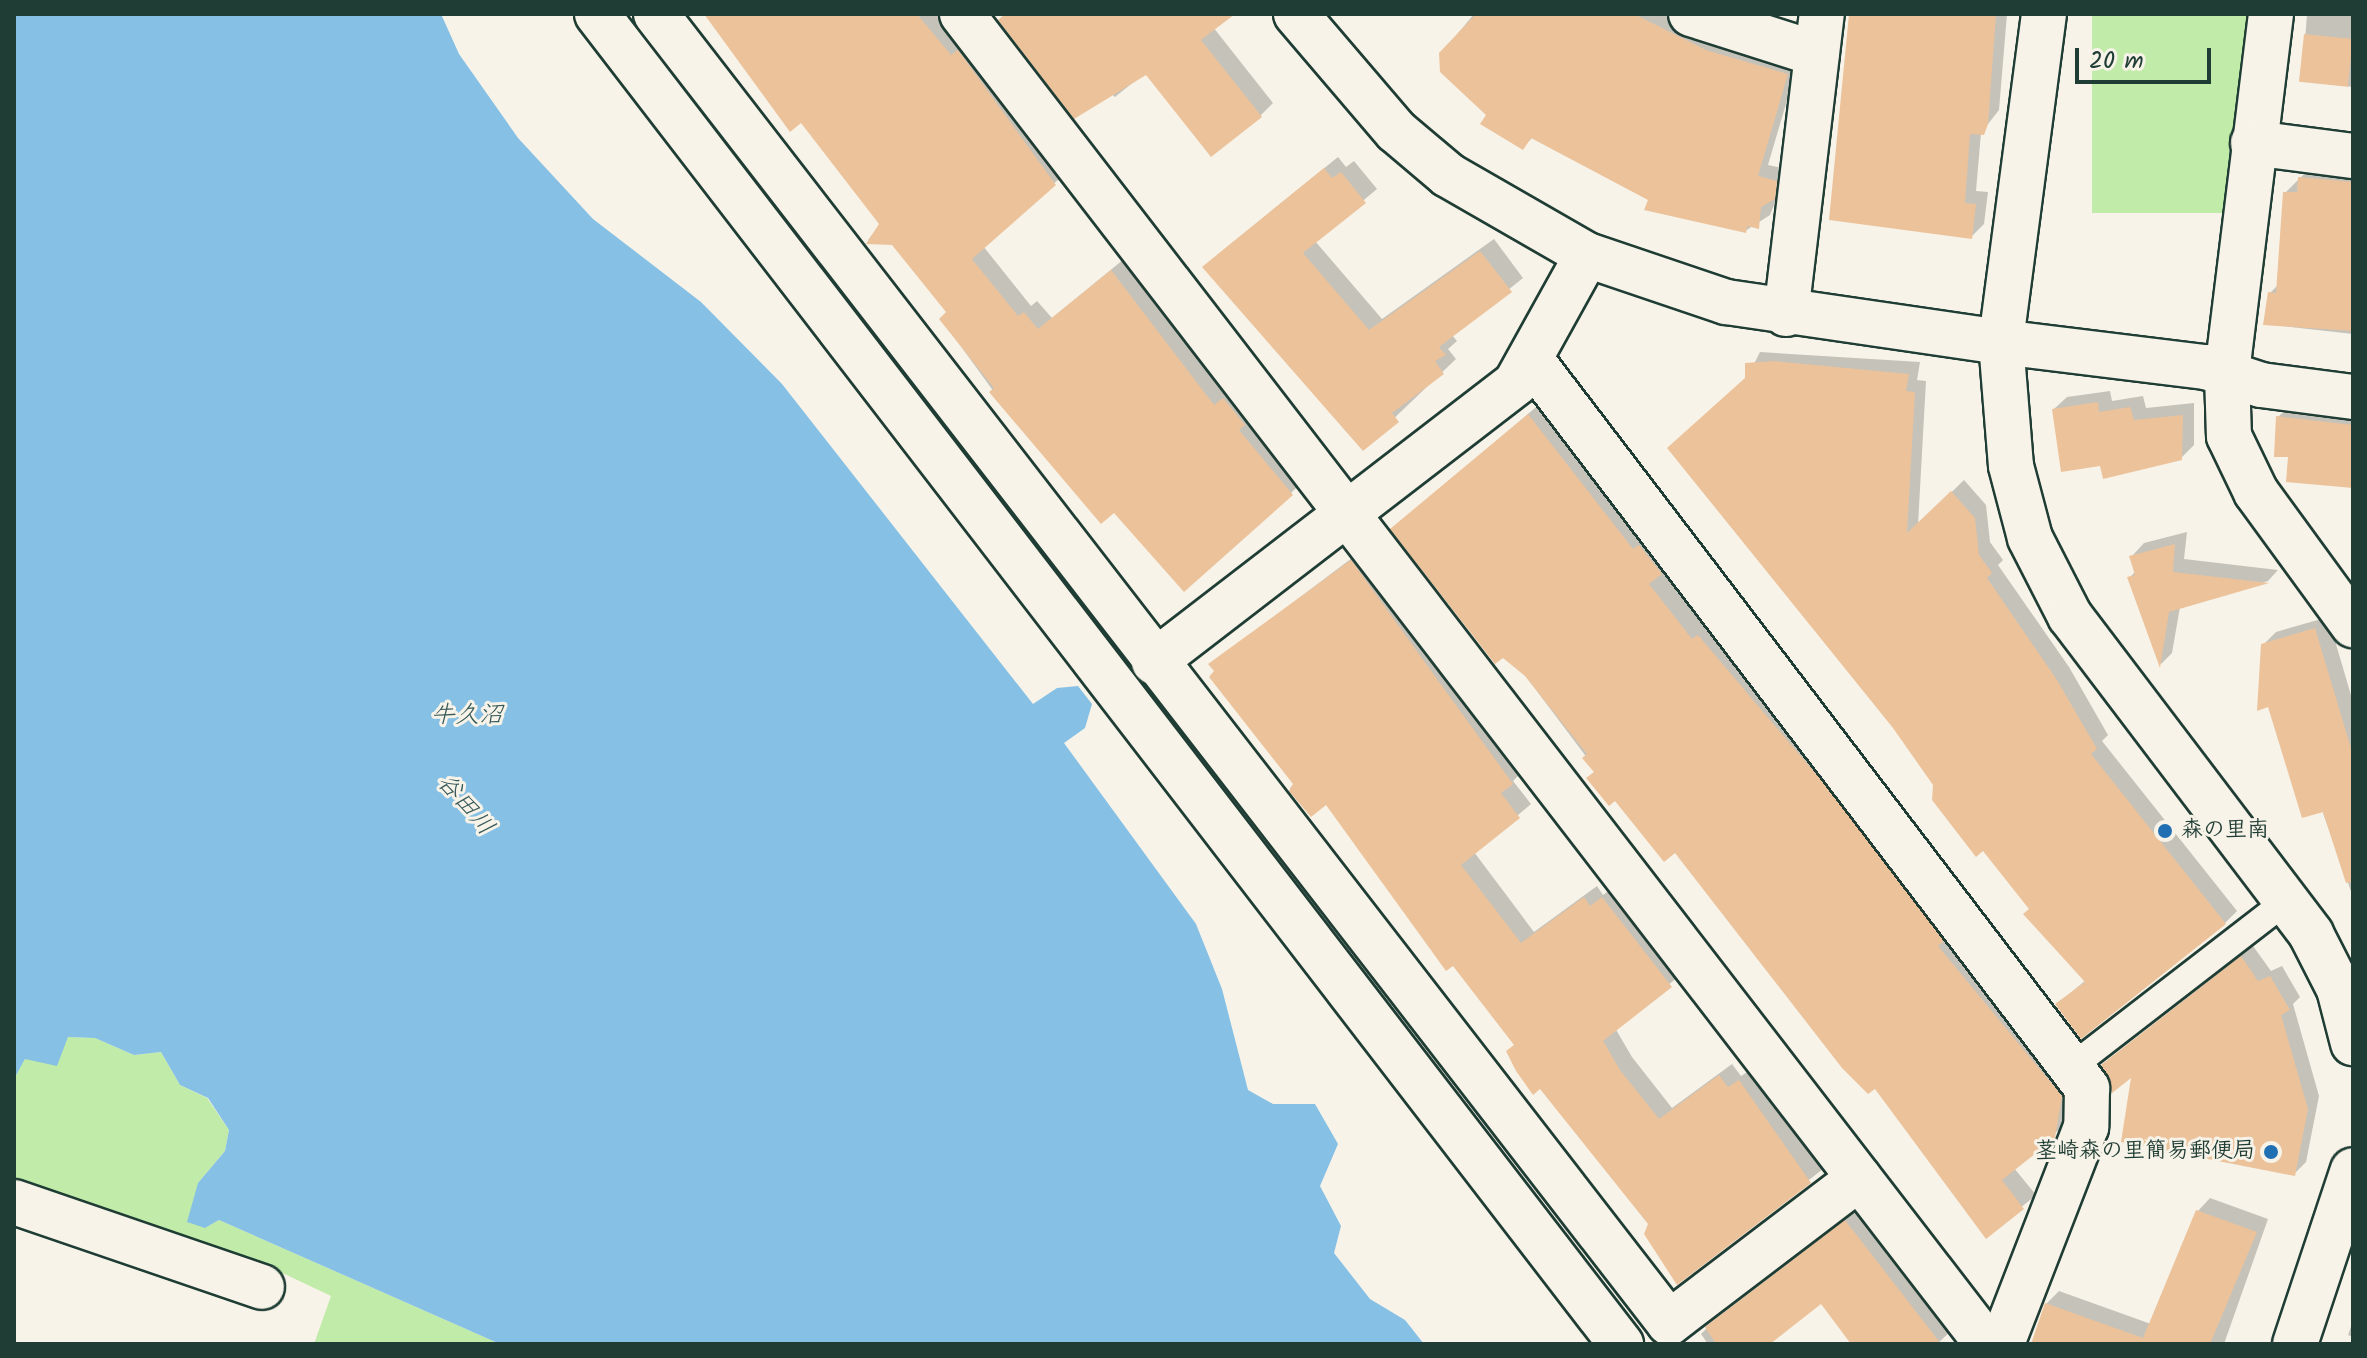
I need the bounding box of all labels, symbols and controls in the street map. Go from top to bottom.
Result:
scale bar [2079,32,2215,82]
text: 20 m [2089,42,2144,81]
water label: 牛久沼 [431,702,503,730]
water label: 谷田川 [431,768,499,842]
place label: 森の里南 [2181,818,2269,844]
marker: 森の里南 [2156,822,2174,840]
place label: 茎崎森の里簡易郵便局 [2035,1139,2255,1165]
marker: 茎崎森の里簡易郵便局 [2262,1143,2280,1161]

